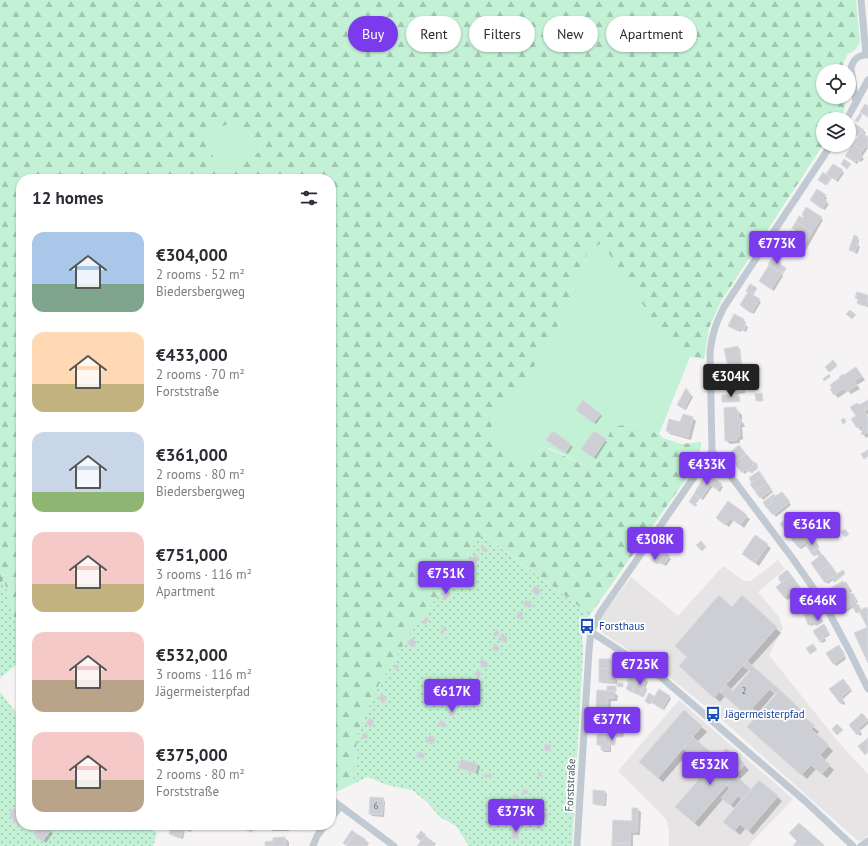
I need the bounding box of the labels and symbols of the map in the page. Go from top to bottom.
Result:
pin: €773K [749,231,805,265]
pin: €304K [703,364,759,398]
pin: €433K [679,452,735,486]
pin: €361K [784,512,840,546]
pin: €308K [627,527,683,561]
pin: €751K [418,561,474,595]
pin: €646K [790,588,846,622]
bus stop icon: Forsthaus [578,617,596,635]
place label: Forsthaus [599,619,645,633]
pin: €725K [612,652,668,686]
pin: €617K [424,679,480,713]
house number: 2 [742,685,747,696]
bus stop icon: Jägermeisterpfad [704,705,722,723]
pin: €377K [584,707,640,741]
place label: Jägermeisterpfad [724,707,805,721]
pin: €532K [682,752,738,786]
street label: Forststraße [562,758,578,812]
pin: €375K [488,799,544,833]
house number: 6 [374,800,379,811]

